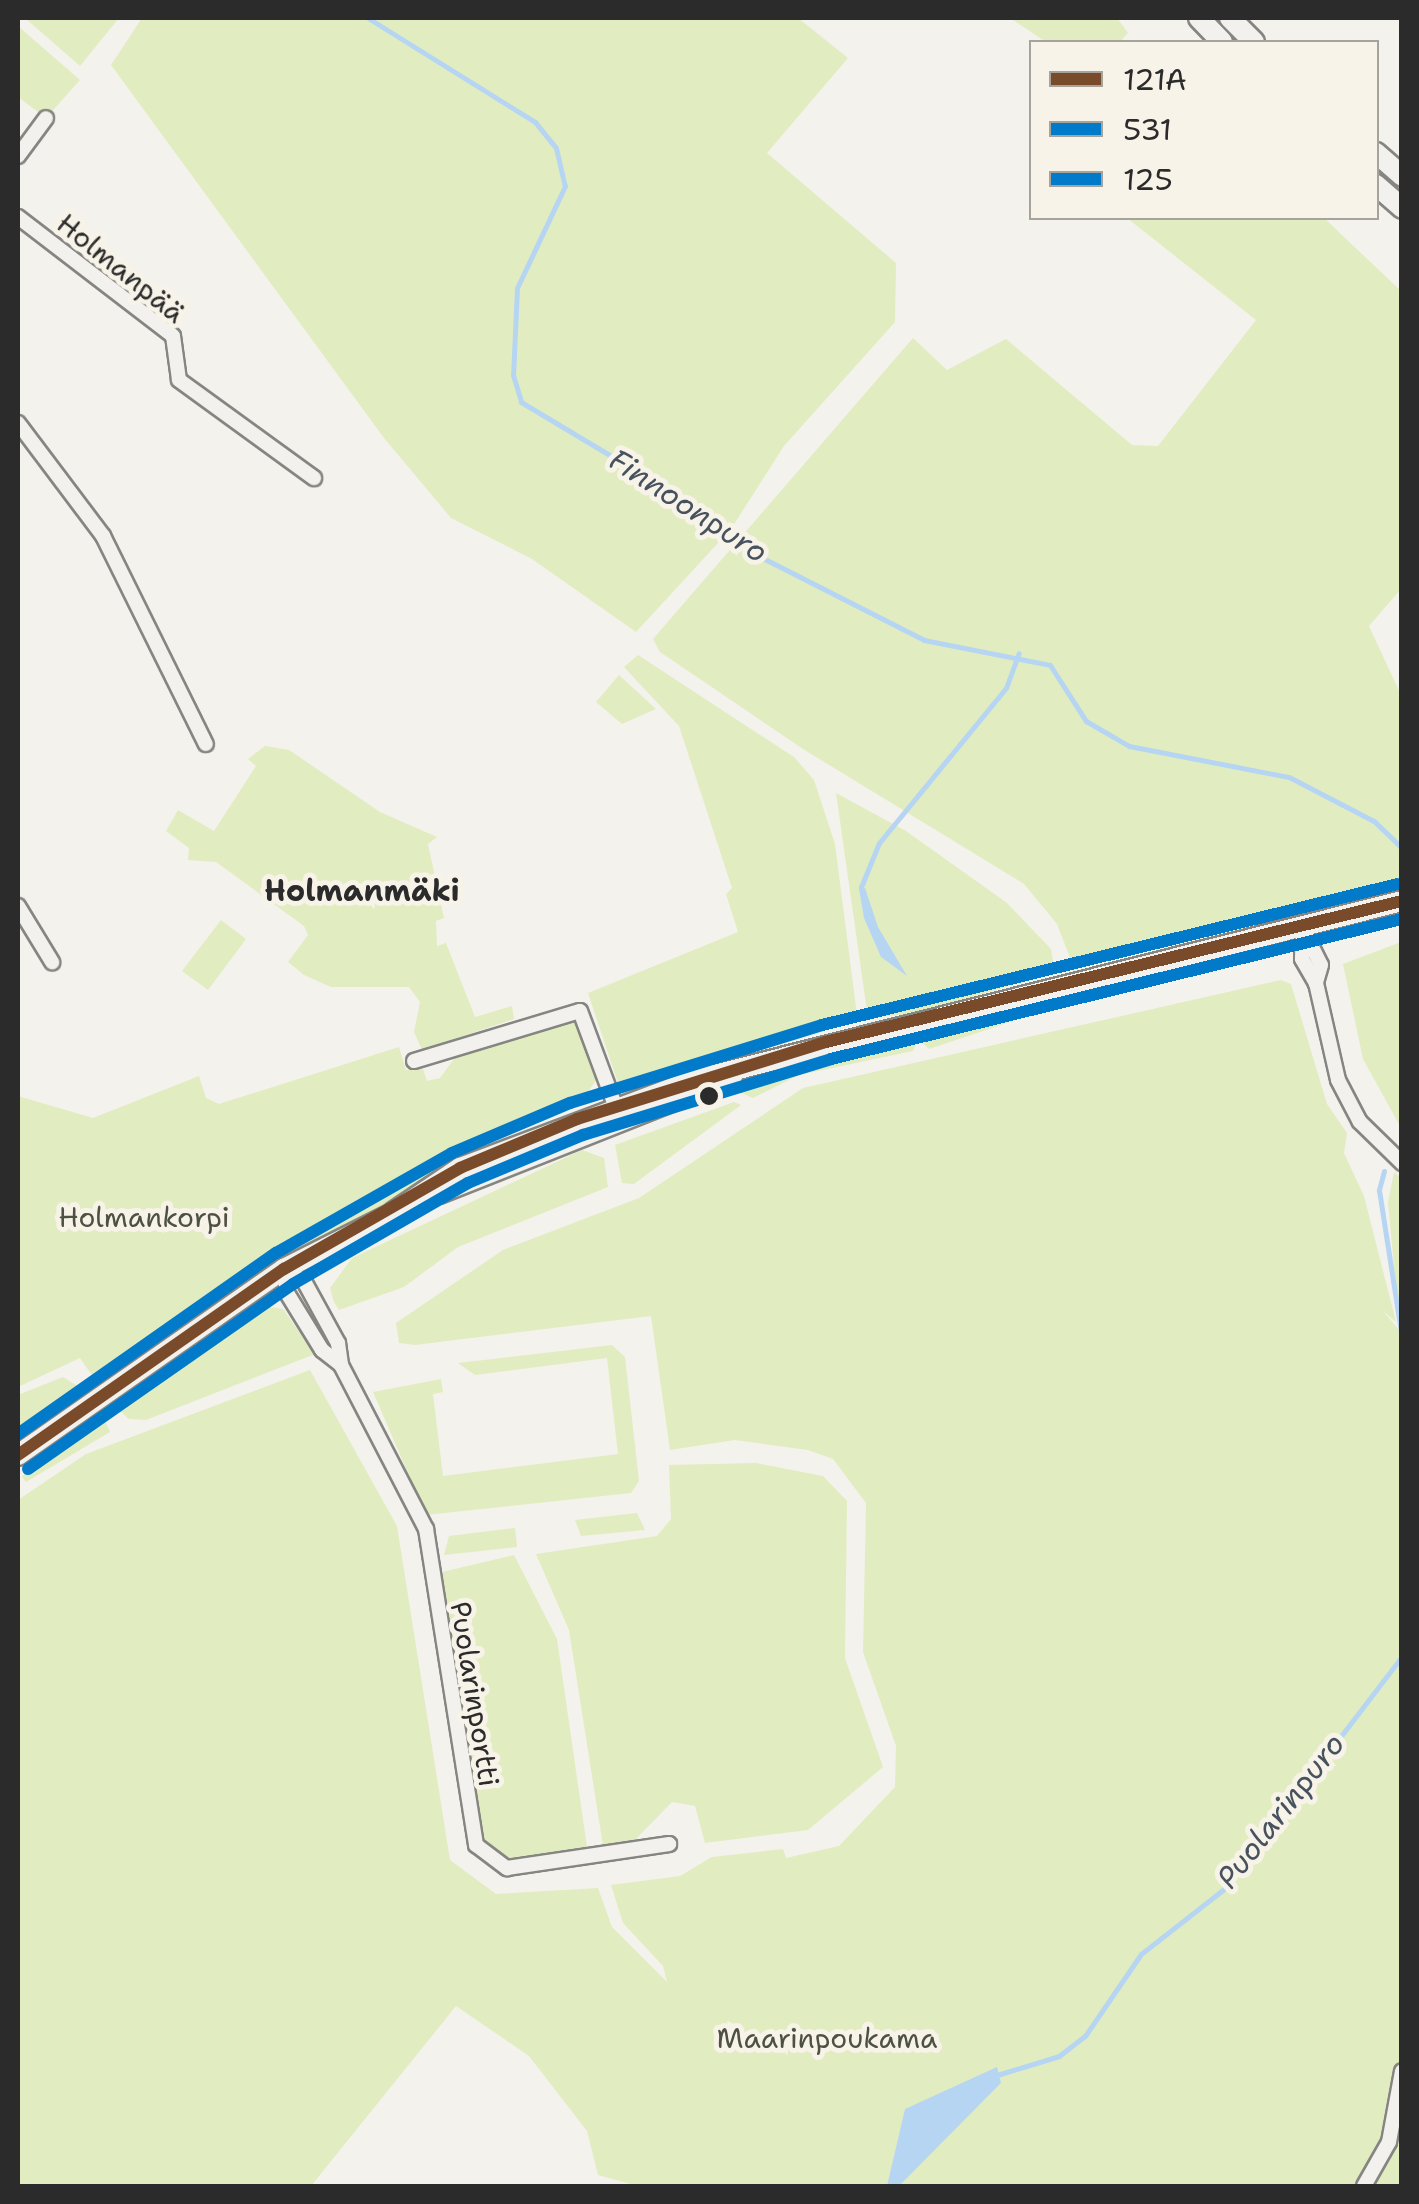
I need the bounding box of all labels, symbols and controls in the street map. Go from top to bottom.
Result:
legend [1029,40,1379,220]
text: 121A [1123,59,1187,100]
text: 531 [1123,109,1172,150]
text: 125 [1123,159,1173,200]
street label: Holmanpää [50,206,192,330]
water label: Finnoonpuro [602,441,774,571]
district label: Holmanmäki [264,873,460,909]
unlabelled marker [699,1086,719,1106]
park label: Holmankorpi [58,1200,230,1234]
street label: Puolarinportti [444,1599,506,1789]
water label: Puolarinpuro [1209,1726,1353,1896]
park label: Maarinpoukama [717,2021,937,2055]

